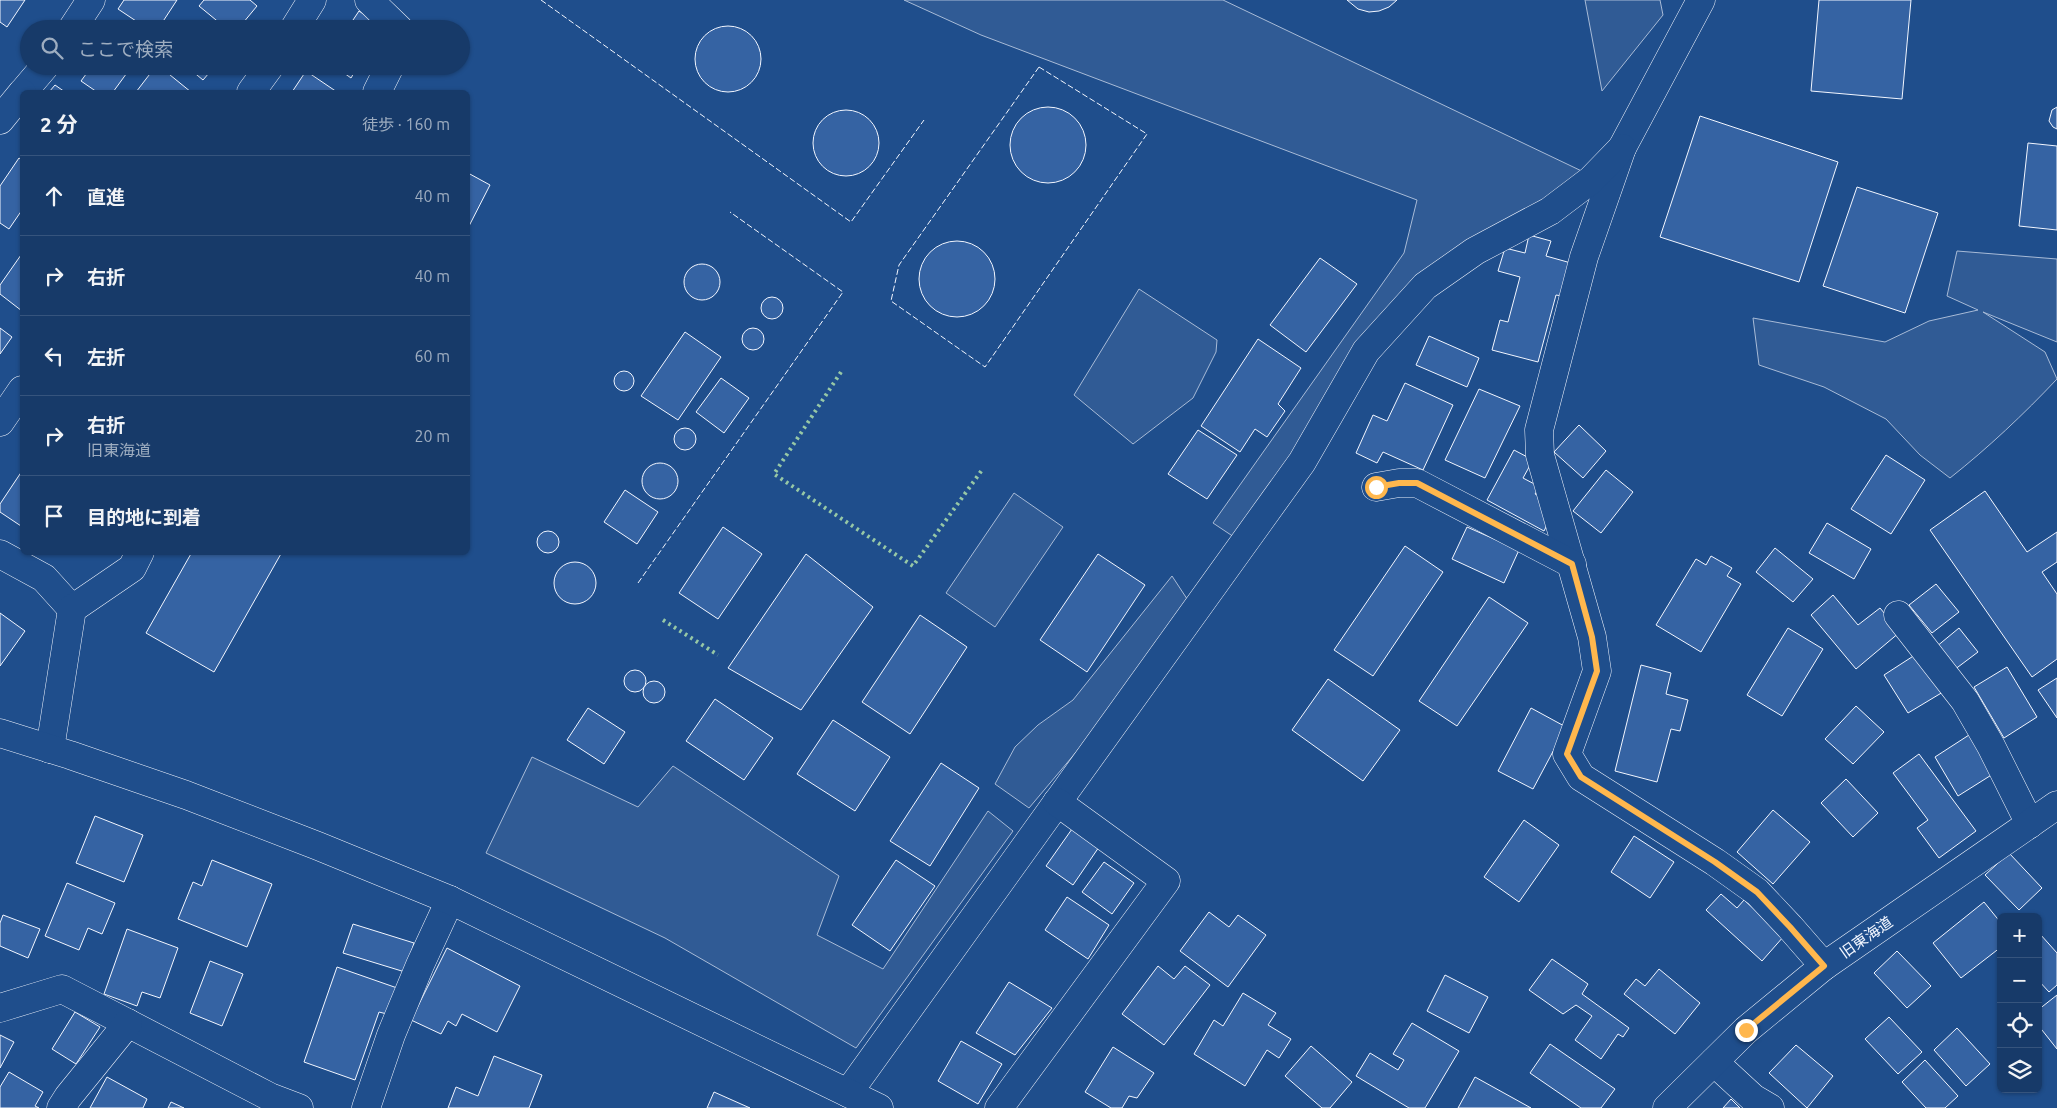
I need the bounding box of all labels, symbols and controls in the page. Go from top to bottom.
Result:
search box [20,20,470,75]
icon: search [38,34,66,62]
text: ここで検索 [78,38,173,60]
text: 2 分 [40,112,78,136]
text: 徒歩 · 160 m [362,115,450,133]
icon: ahead [40,182,68,210]
text: 直進 [87,186,125,208]
text: 40 m [414,187,450,205]
icon: right [40,262,68,290]
text: 右折 [87,266,125,288]
text: 40 m [414,267,450,285]
icon: left [40,342,68,370]
text: 左折 [87,346,125,368]
text: 60 m [414,347,450,365]
text: 右折 [87,414,125,436]
icon: right [40,422,68,450]
text: 20 m [414,427,450,445]
text: 旧東海道 [87,441,151,459]
route start [1365,476,1388,499]
icon: arrive [40,502,68,530]
text: 目的地に到着 [87,506,201,528]
street label: 旧東海道 [1837,913,1895,961]
map controls [1997,913,2042,1093]
button: + [1997,913,2042,958]
button: − [1997,958,2042,1003]
button: locate [1997,1003,2042,1048]
route end [1735,1019,1758,1042]
button: layers [1997,1048,2042,1093]

